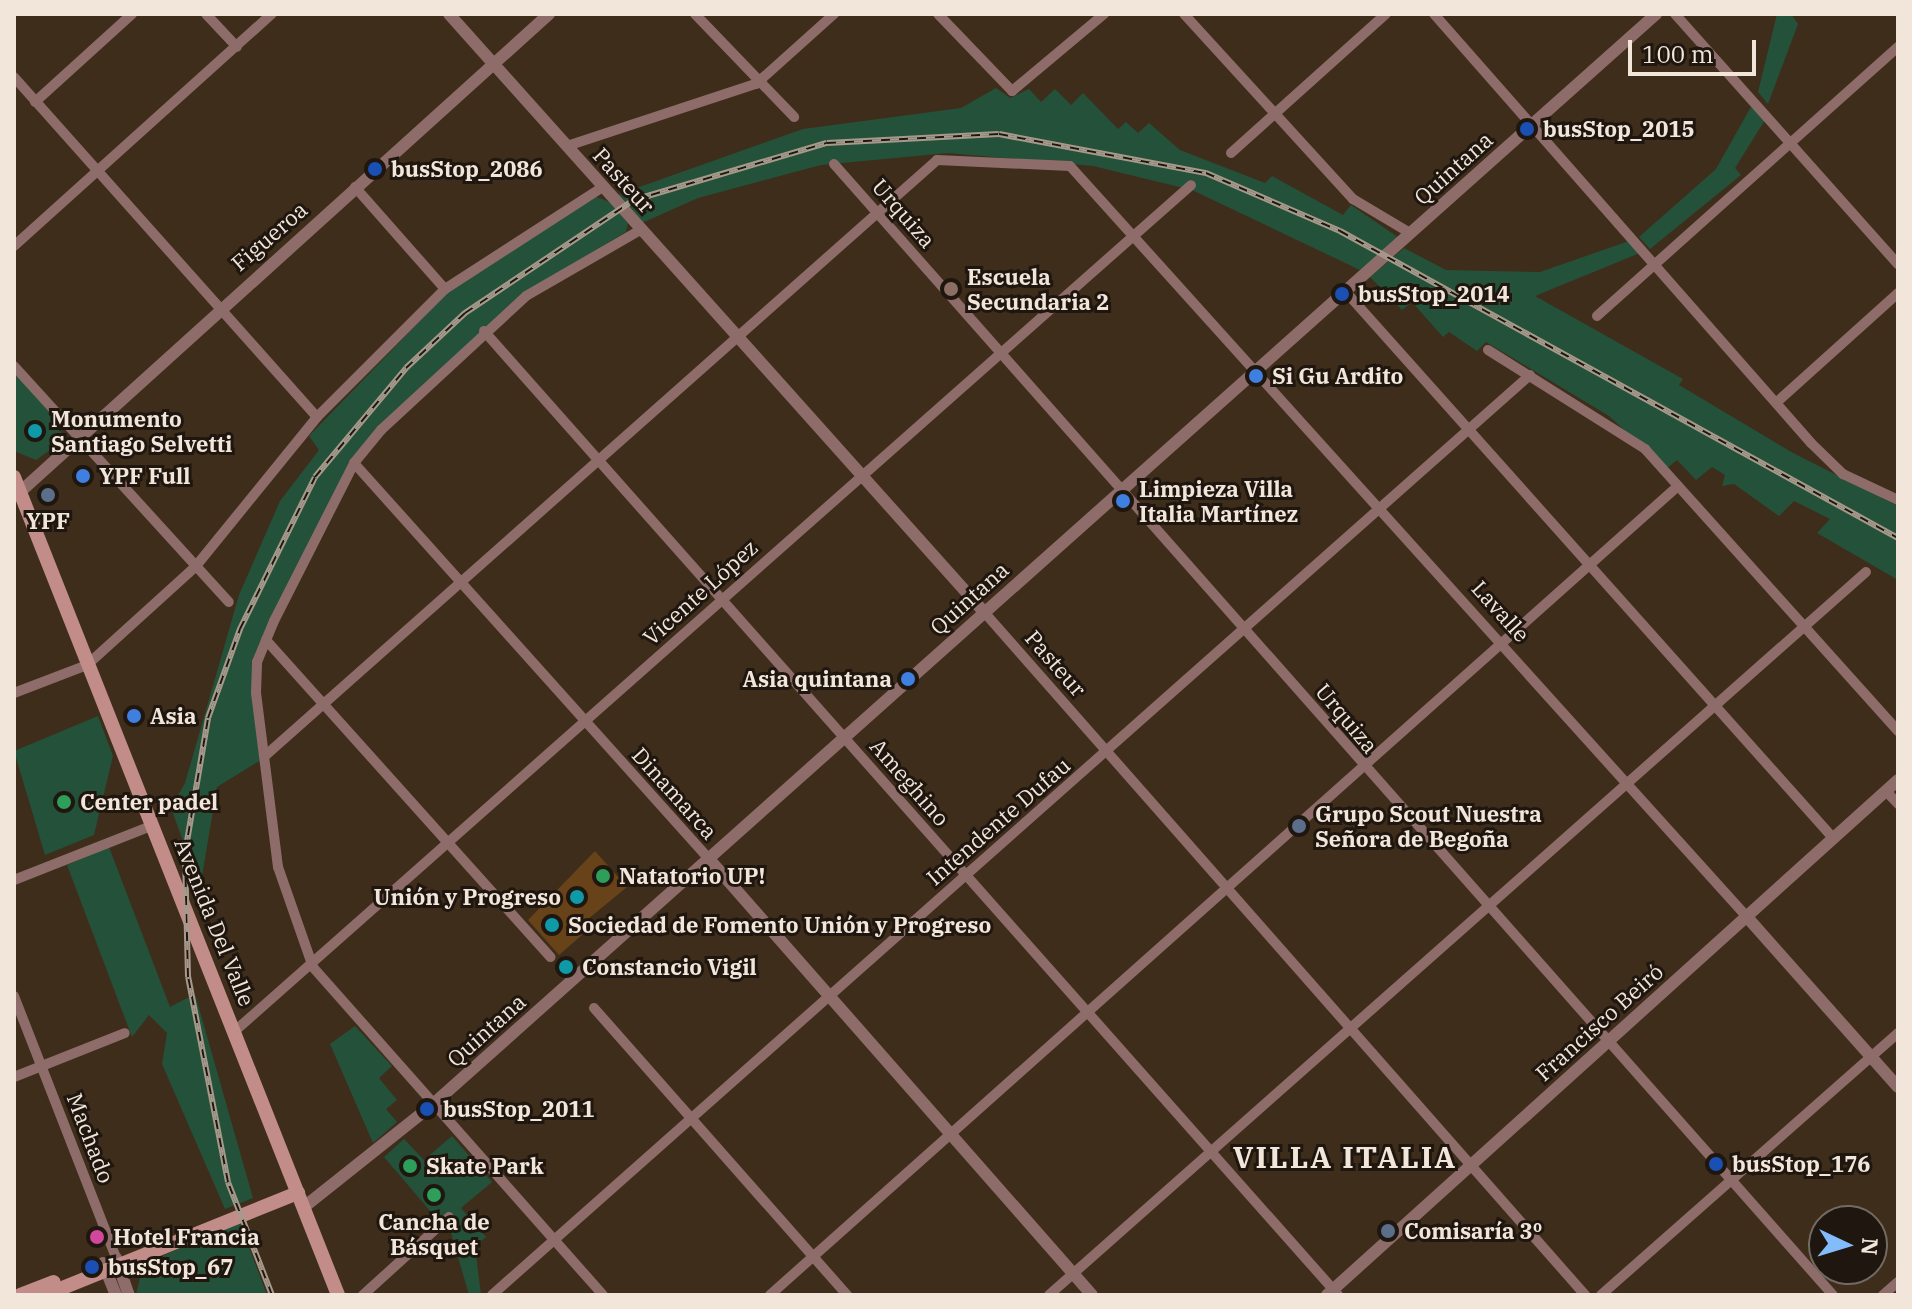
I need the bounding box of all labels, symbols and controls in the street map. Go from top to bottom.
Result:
scale bar [1632,24,1760,74]
text: 100 m [1642,38,1714,70]
place label: busStop_2015 [1543,116,1695,142]
marker: busStop_2015 [1518,120,1536,138]
street label: Quintana [1408,126,1498,210]
street label: Pasteur [588,142,660,218]
place label: busStop_2086 [391,156,543,182]
marker: busStop_2086 [366,160,384,178]
street label: Urquiza [867,173,941,253]
street label: Figueroa [226,196,312,276]
place label: Escuela Secundaria 2 [967,263,1109,314]
marker: Escuela Secundaria 2 [942,280,960,298]
place label: busStop_2014 [1358,281,1510,307]
marker: busStop_2014 [1333,285,1351,303]
place label: Si Gu Ardito [1272,363,1403,389]
marker: Si Gu Ardito [1247,367,1265,385]
place label: Monumento Santiago Selvetti [51,405,232,456]
marker: Monumento Santiago Selvetti [26,422,44,440]
place label: YPF Full [99,463,190,489]
marker: YPF Full [74,467,92,485]
place label: Limpieza Villa Italia Martínez [1139,475,1298,526]
marker: YPF [39,486,57,504]
marker: Limpieza Villa Italia Martínez [1114,492,1132,510]
place label: YPF [26,508,70,534]
street label: Vicente López [637,534,763,650]
street label: Quintana [924,556,1014,640]
street label: Lavalle [1467,575,1535,647]
street label: Pasteur [1020,625,1092,701]
place label: Asia quintana [743,666,892,692]
marker: Asia quintana [899,670,917,688]
street label: Urquiza [1310,678,1384,758]
place label: Asia [150,703,196,729]
marker: Asia [125,707,143,725]
street label: Ameghino [865,733,955,831]
street label: Dinamarca [627,742,723,844]
street label: Intendente Dufau [921,752,1075,890]
place label: Center padel [80,789,218,815]
marker: Center padel [55,793,73,811]
place label: Grupo Scout Nuestra Señora de Begoña [1315,800,1542,852]
marker: Grupo Scout Nuestra Señora de Begoña [1290,817,1308,835]
street label: Avenida Del Valle [169,834,261,1010]
place label: Natatorio UP! [619,863,765,889]
marker: Natatorio UP! [594,867,612,885]
place label: Unión y Progreso [374,884,561,910]
marker: Unión y Progreso [568,888,586,906]
place label: Sociedad de Fomento Unión y Progreso [568,912,991,938]
marker: Sociedad de Fomento Unión y Progreso [543,916,561,934]
place label: Constancio Vigil [582,954,757,980]
marker: Constancio Vigil [557,958,575,976]
street label: Francisco Beiró [1530,958,1668,1086]
street label: Quintana [441,988,531,1072]
street label: Machado [62,1089,120,1187]
place label: busStop_2011 [443,1096,595,1122]
marker: busStop_2011 [418,1100,436,1118]
district label: VILLA ITALIA [1233,1139,1457,1175]
place label: busStop_176 [1732,1151,1871,1177]
place label: Skate Park [426,1153,544,1179]
marker: busStop_176 [1707,1155,1725,1173]
marker: Skate Park [401,1157,419,1175]
marker: Cancha de Básquet [425,1186,443,1204]
north arrow [1808,1205,1888,1285]
place label: Cancha de Básquet [378,1208,490,1260]
place label: Comisaría 3º [1404,1218,1542,1244]
marker: Comisaría 3º [1379,1222,1397,1240]
place label: Hotel Francia [113,1224,260,1250]
marker: Hotel Francia [88,1228,106,1246]
text: N [1855,1237,1886,1256]
place label: busStop_67 [108,1254,233,1280]
marker: busStop_67 [83,1258,101,1276]

